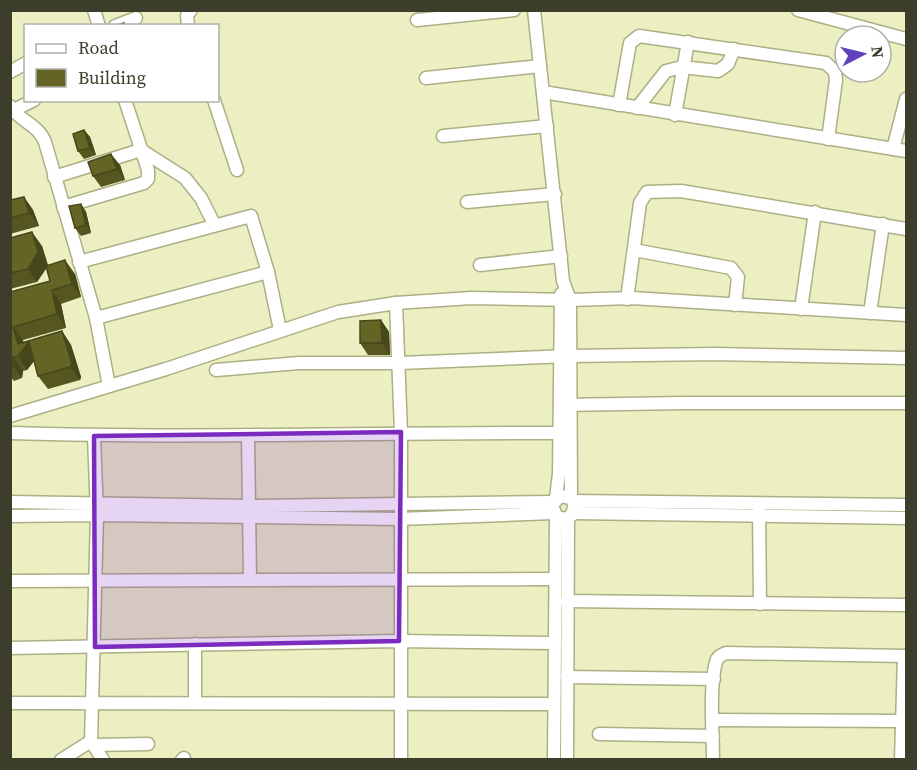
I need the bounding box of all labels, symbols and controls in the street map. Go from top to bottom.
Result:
legend [24,24,219,102]
north arrow [833,24,893,84]
text: Road [78,35,119,60]
text: N [866,45,890,60]
text: Building [78,65,146,90]

